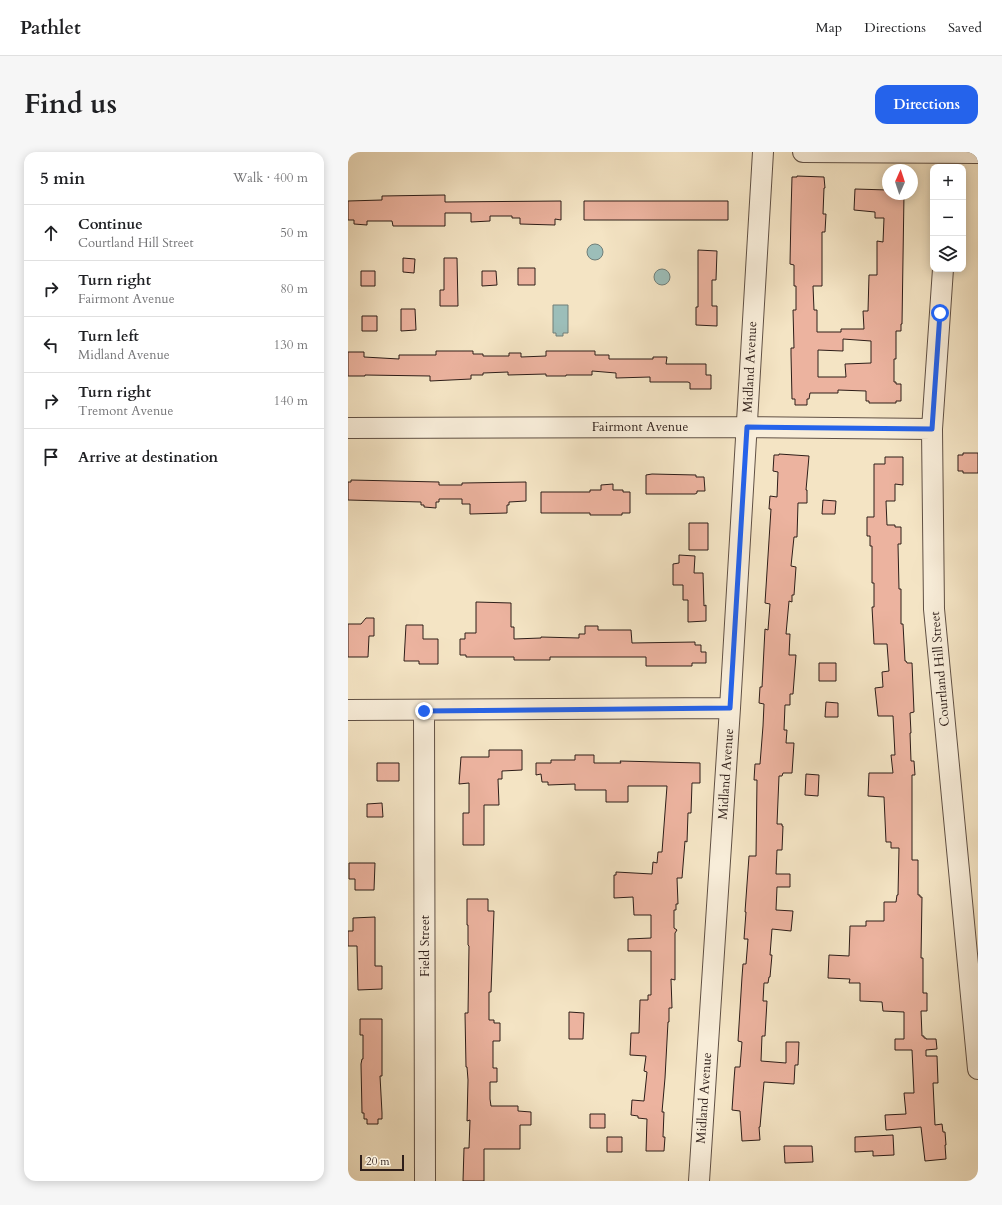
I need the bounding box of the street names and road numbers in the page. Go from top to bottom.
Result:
street label: Midland Avenue [739,321,761,413]
street label: Fairmont Avenue [592,418,688,436]
street label: Courtland Hill Street [926,611,954,727]
street label: Midland Avenue [714,728,738,820]
street label: Field Street [416,915,434,977]
street label: Midland Avenue [692,1052,716,1144]

